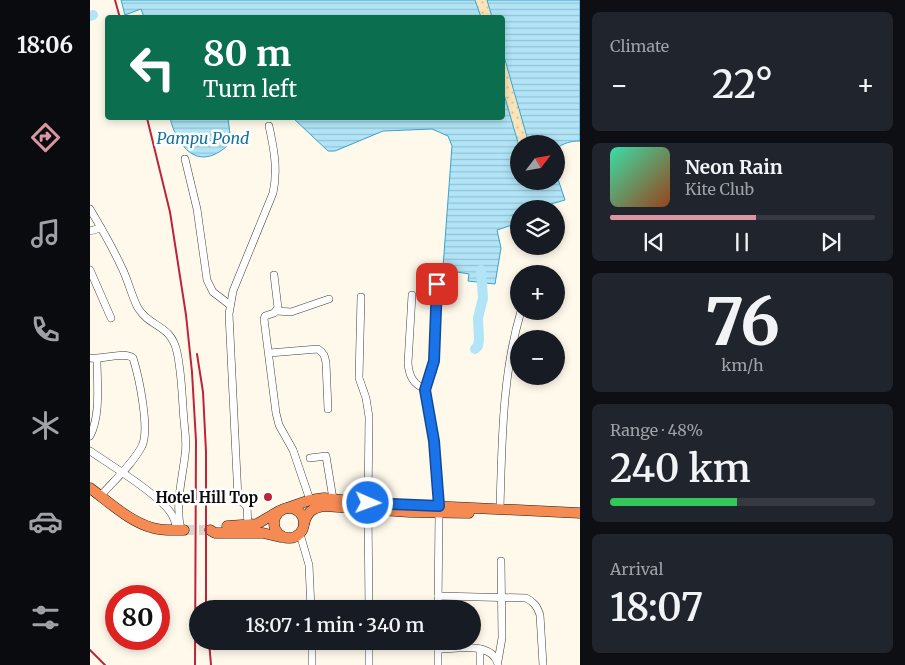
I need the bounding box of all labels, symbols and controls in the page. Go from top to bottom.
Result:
text: 18:06 [17,31,73,59]
text: 80 m [203,32,291,76]
icon: left [120,35,185,100]
text: Climate [610,36,669,56]
text: 22° [712,61,773,108]
text: − [610,67,629,103]
text: + [856,67,875,103]
text: Turn left [203,75,297,103]
icon: directions [28,120,63,155]
water label: Pampu Pond [157,128,250,148]
north arrow [510,135,565,190]
map controls [510,135,565,385]
text: Neon Rain [685,155,783,179]
text: Kite Club [685,179,754,199]
button: layers [510,200,565,255]
icon: music [28,216,63,251]
icon: previous [640,228,668,256]
icon: pause [728,228,756,256]
icon: next [817,228,845,256]
pin [416,263,458,305]
button: + [510,265,565,320]
icon: arrive [423,270,451,298]
text: 76 [705,281,780,363]
icon: phone [28,312,63,347]
button: − [510,330,565,385]
text: km/h [721,355,764,375]
icon: climate [28,408,63,443]
text: Range · 48% [610,420,703,440]
text: 240 km [610,445,751,492]
position arrow [341,476,393,528]
place label: Hotel Hill Top [155,488,258,507]
marker: Hotel Hill Top [262,491,274,503]
icon: car [28,504,63,539]
text: Arrival [610,559,663,579]
text: 18:07 [610,584,703,631]
speed limit sign: 80 [105,585,170,650]
icon: filters [28,600,63,635]
text: 18:07 · 1 min · 340 m [246,613,424,637]

